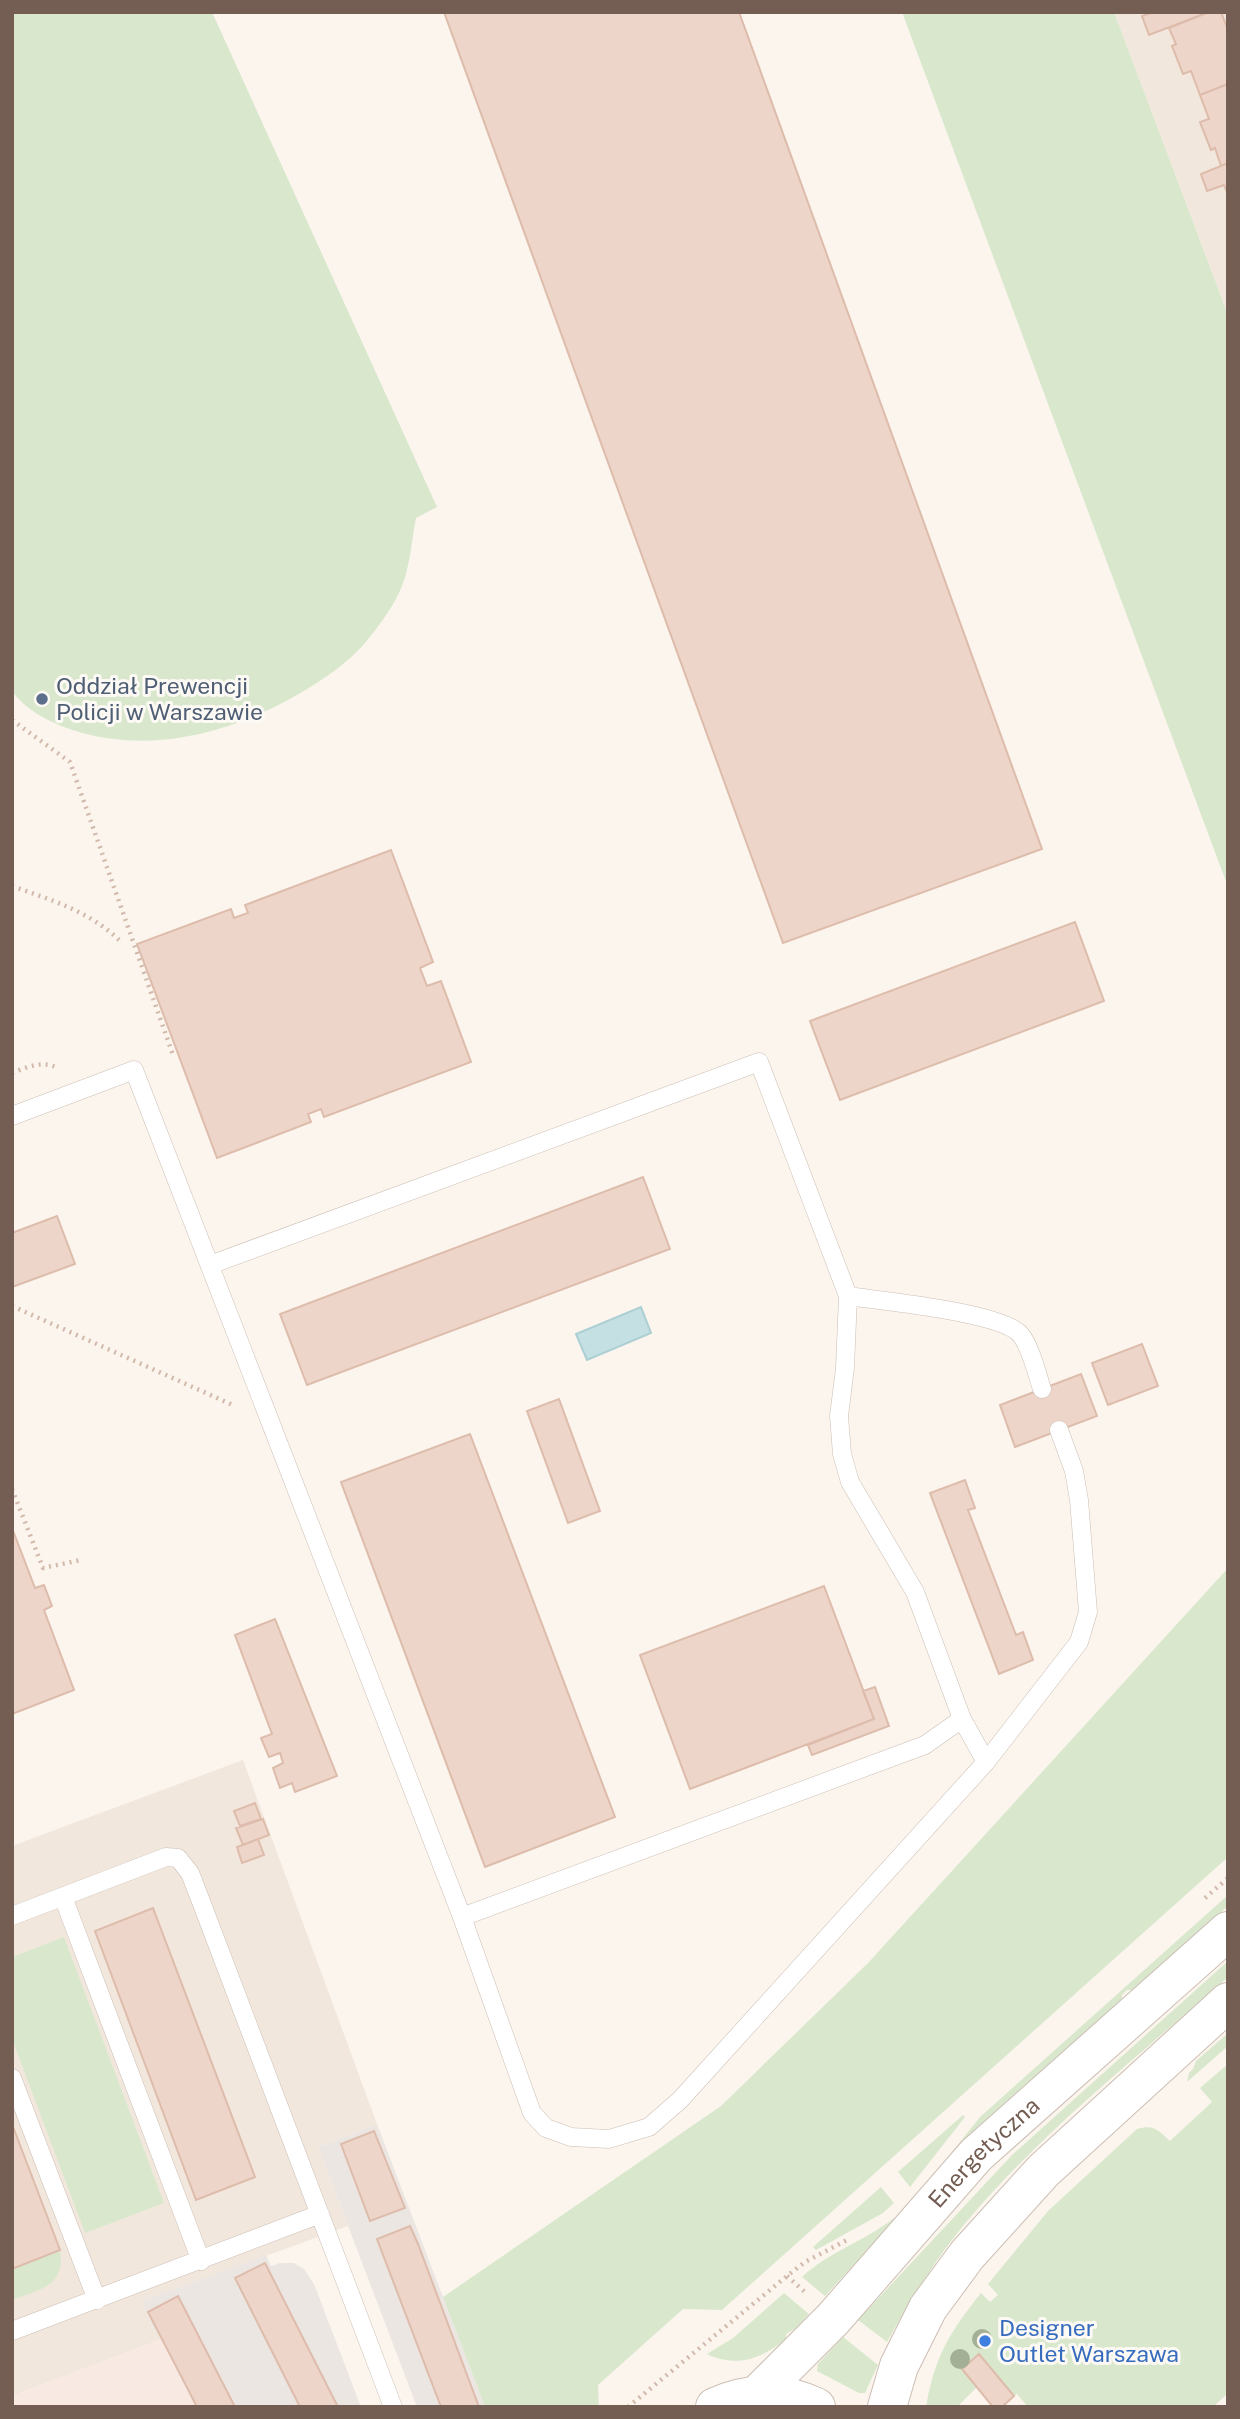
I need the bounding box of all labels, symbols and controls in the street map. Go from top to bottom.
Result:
place label: Oddział Prewencji Policji w Warszawie [56,672,263,725]
marker: Oddział Prewencji Policji w Warszawie [34,691,50,707]
street label: Energetyczna [922,2091,1045,2213]
place label: Designer Outlet Warszawa [999,2314,1179,2367]
marker: Designer Outlet Warszawa [977,2333,993,2349]

